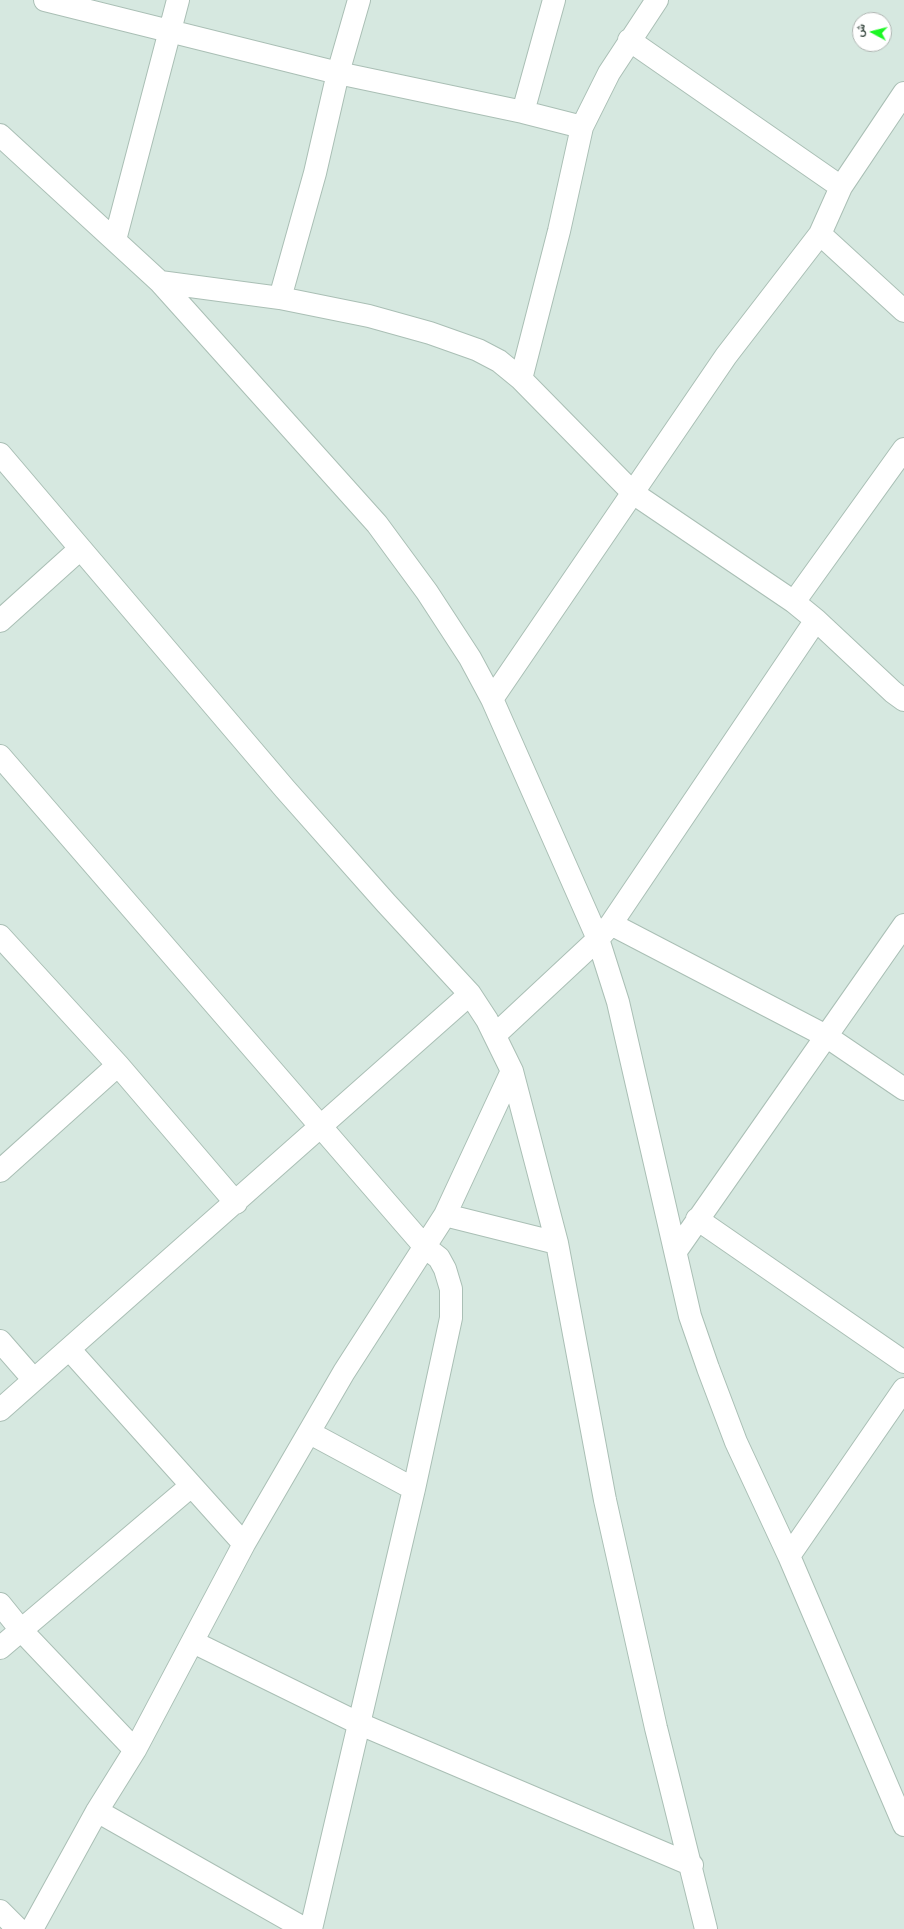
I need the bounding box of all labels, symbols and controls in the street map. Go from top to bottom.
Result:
north arrow [852,12,892,52]
text: ش [852,23,869,38]

